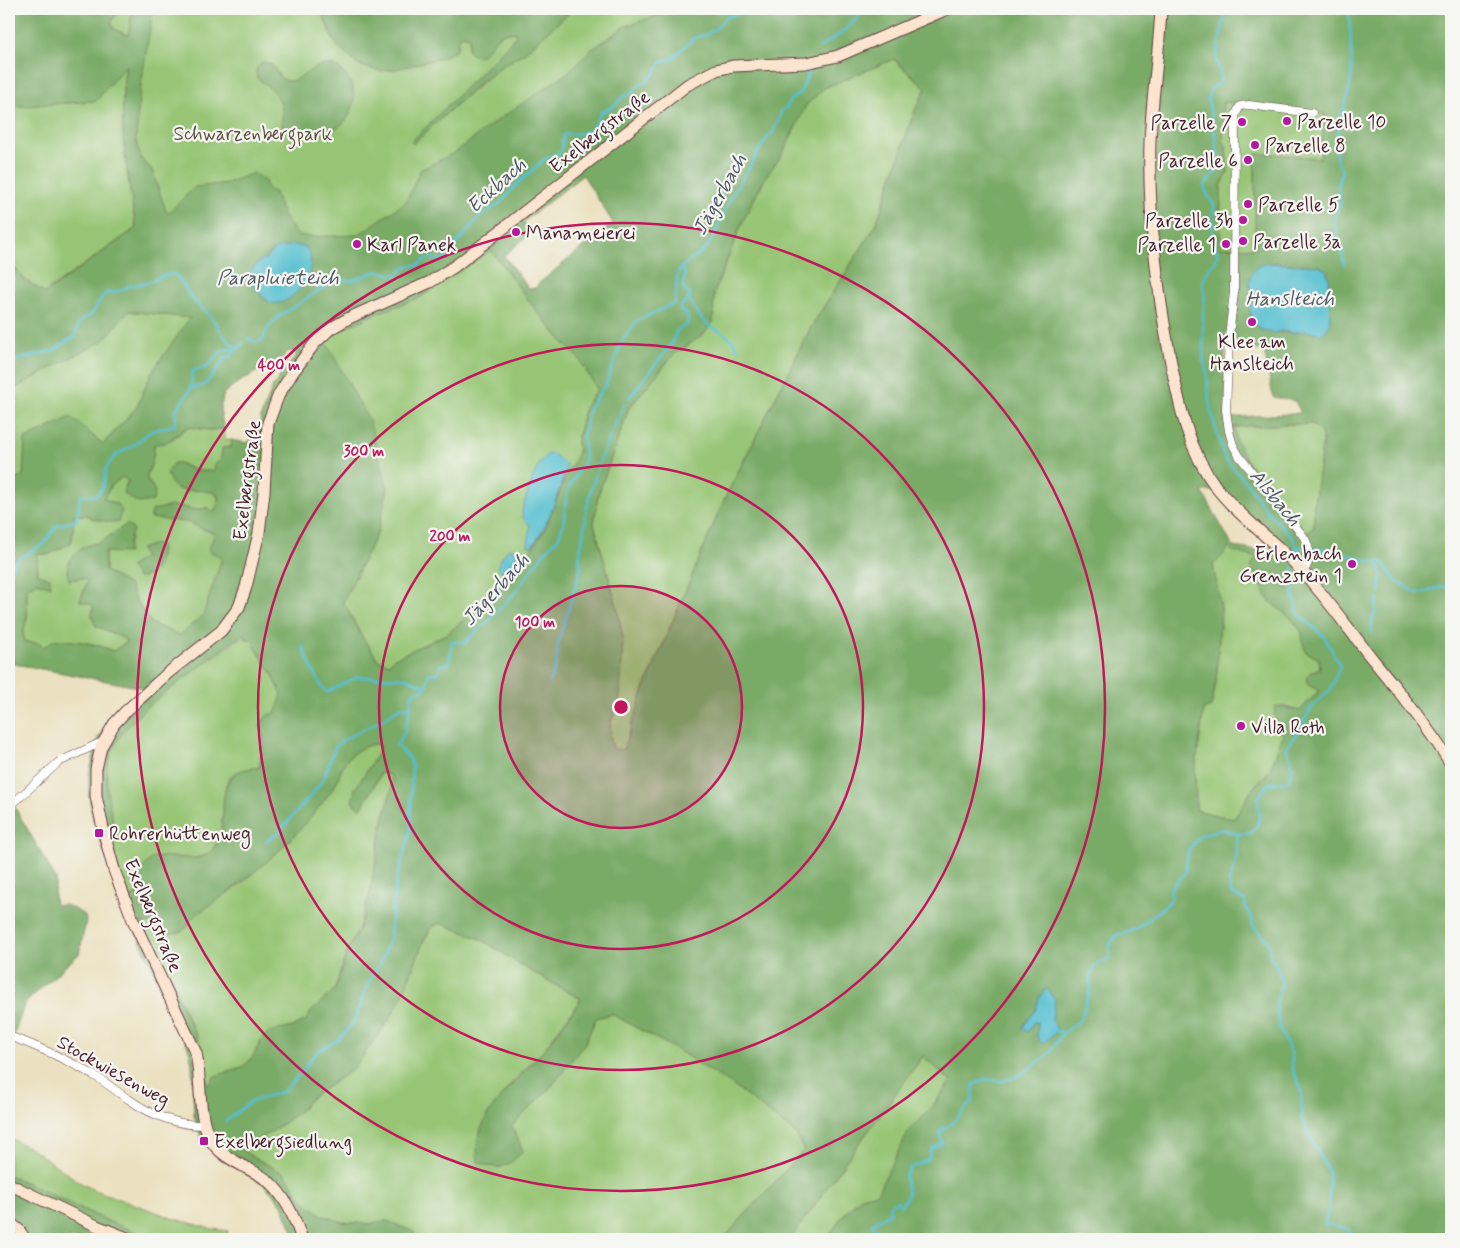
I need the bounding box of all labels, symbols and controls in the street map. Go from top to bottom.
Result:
street label: Exelbergstraße [545,85,657,182]
place label: Parzelle 10 [1297,110,1386,135]
place label: Parzelle 7 [1150,111,1232,136]
marker: Parzelle 10 [1281,115,1293,127]
marker: Parzelle 7 [1236,116,1248,128]
park label: Schwarzenbergpark [173,122,333,150]
place label: Parzelle 8 [1265,134,1346,159]
marker: Parzelle 8 [1249,139,1261,151]
water label: Jägerbach [687,149,754,240]
place label: Parzelle 6 [1158,149,1238,174]
water label: Eckbach [461,152,533,220]
marker: Parzelle 6 [1242,154,1254,166]
place label: Parzelle 5 [1258,193,1339,218]
marker: Parzelle 5 [1242,198,1254,210]
place label: Parzelle 3b [1145,209,1233,234]
marker: Parzelle 3b [1237,214,1249,226]
place label: Manameierei [526,221,636,246]
marker: Manameierei [510,226,522,238]
place label: Parzelle 3a [1253,230,1341,255]
place label: Karl Panek [367,233,456,258]
place label: Parzelle 1 [1137,233,1216,258]
marker: Parzelle 3a [1237,235,1249,247]
marker: Karl Panek [351,238,363,250]
marker: Parzelle 1 [1220,238,1232,250]
water label: Parapluieteich [217,265,339,292]
water label: Hanslteich [1246,286,1335,313]
marker: Klee am Hanslteich [1246,316,1258,328]
place label: Klee am Hanslteich [1210,330,1294,377]
text: 400 m [258,356,300,376]
street label: Exelbergstraße [228,419,270,542]
text: 300 m [344,442,384,462]
water label: Alsbach [1243,464,1307,533]
text: 200 m [430,527,471,547]
place label: Erlenbach Grenzstein 1 [1239,542,1342,589]
water label: Jägerbach [456,548,536,632]
marker: Erlenbach Grenzstein 1 [1346,558,1358,570]
text: 100 m [515,613,555,633]
centre of rings [612,698,630,716]
place label: Villa Roth [1251,715,1325,740]
marker: Villa Roth [1235,720,1247,732]
place label: Rohrerhüttenweg [109,822,251,849]
marker: Rohrerhüttenweg [93,827,105,839]
street label: Exelbergstraße [115,855,188,977]
street label: Stockwiesenweg [51,1030,174,1114]
place label: Exelbergsiedlung [214,1130,352,1158]
marker: Exelbergsiedlung [198,1135,210,1147]

